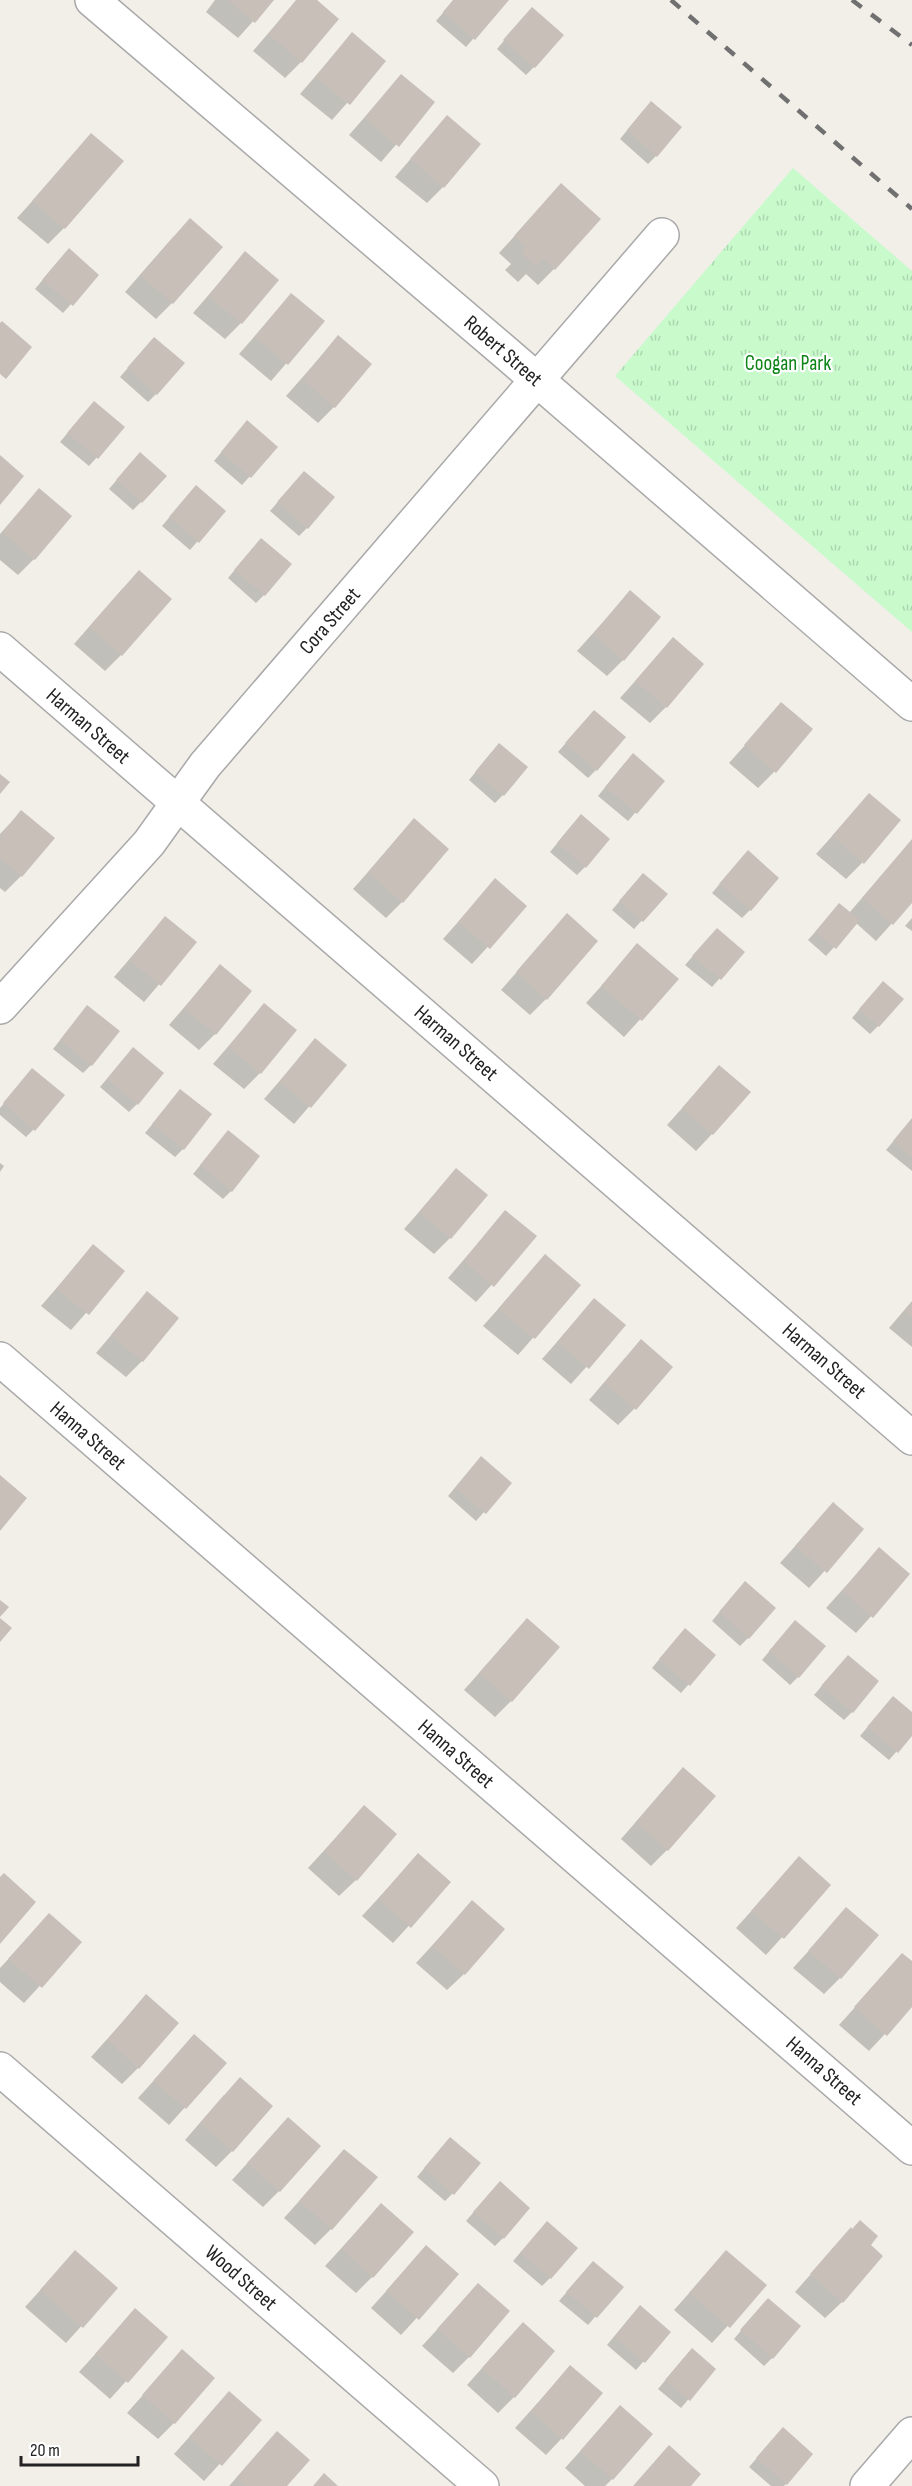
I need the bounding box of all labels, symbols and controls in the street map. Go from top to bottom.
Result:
street label: Robert Street [459,310,547,392]
park label: Coogan Park [745,351,831,376]
street label: Cora Street [294,583,366,659]
street label: Harman Street [41,683,135,769]
street label: Harman Street [409,1000,503,1086]
street label: Harman Street [777,1318,871,1404]
street label: Hanna Street [45,1396,131,1476]
street label: Hanna Street [413,1714,499,1794]
street label: Hanna Street [781,2031,867,2111]
street label: Wood Street [200,2240,282,2316]
scale bar [21,2429,138,2467]
text: 20 m [30,2440,60,2461]

